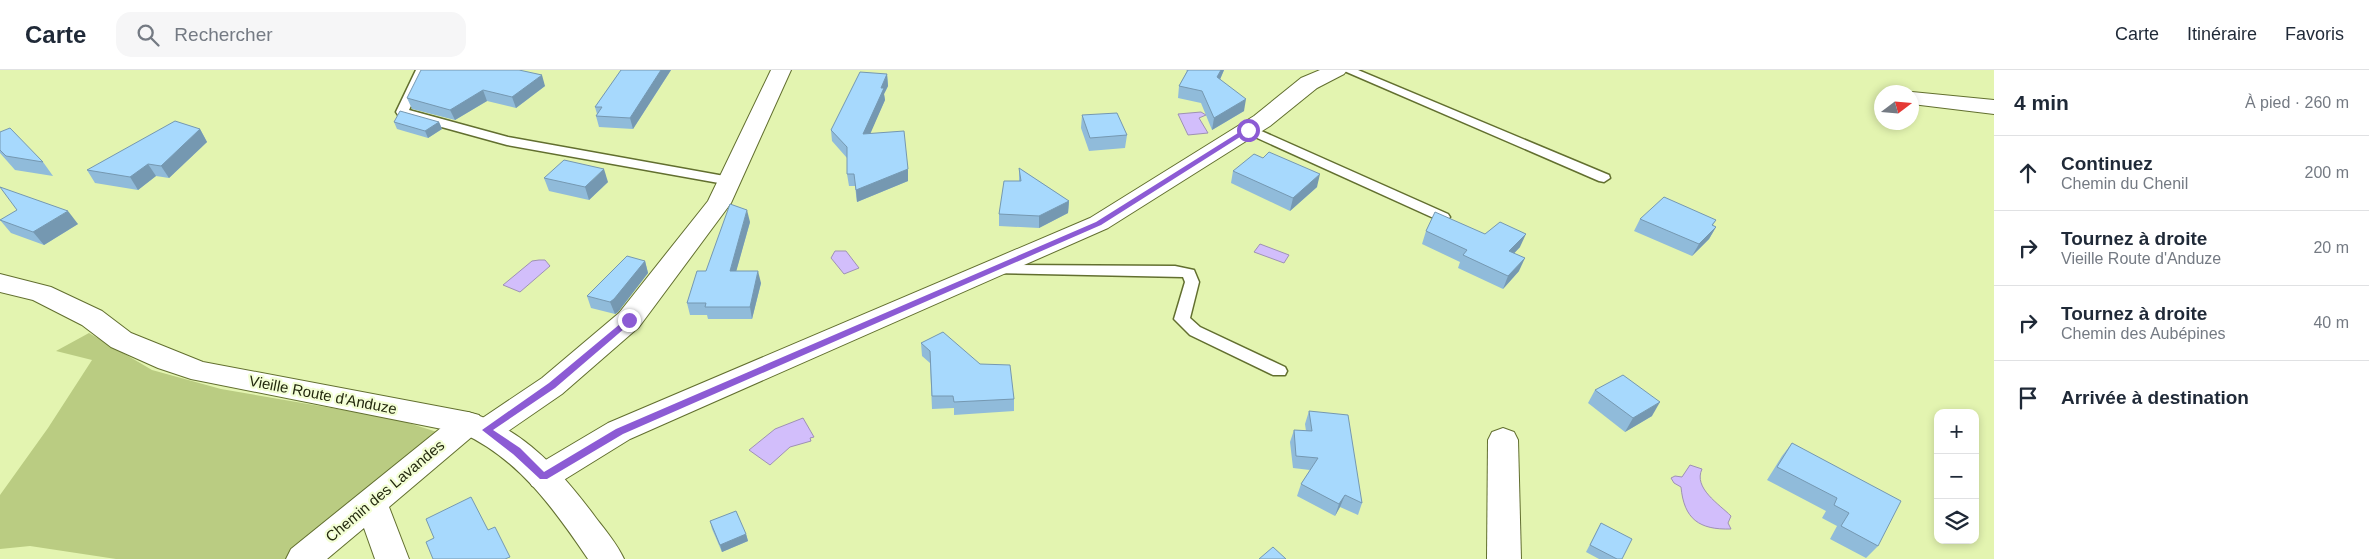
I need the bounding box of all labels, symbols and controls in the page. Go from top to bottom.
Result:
search box [116,12,466,57]
text: Carte [25,21,86,48]
icon: search [134,21,162,49]
text: Rechercher [174,24,273,45]
text: Carte [2115,24,2159,44]
text: Itinéraire [2187,24,2257,44]
text: Favoris [2285,24,2344,44]
north arrow [1874,85,1919,130]
text: 4 min [2014,91,2069,114]
text: À pied · 260 m [2245,94,2349,111]
route start [1237,119,1260,142]
text: Continuez [2061,153,2153,174]
icon: ahead [2014,159,2042,187]
text: 200 m [2305,164,2349,181]
text: Chemin du Chenil [2061,175,2188,192]
text: Tournez à droite [2061,228,2207,249]
icon: right [2014,234,2042,262]
text: 20 m [2313,239,2349,256]
text: Vieille Route d'Anduze [2061,250,2221,267]
text: Tournez à droite [2061,303,2207,324]
route end [618,309,641,332]
icon: right [2014,309,2042,337]
text: 40 m [2313,314,2349,331]
text: Chemin des Aubépines [2061,325,2226,342]
street label: Vieille Route d'Anduze [248,372,398,417]
icon: arrive [2014,384,2042,412]
text: Arrivée à destination [2061,387,2249,408]
map controls [1934,409,1979,544]
button: + [1934,409,1979,454]
street label: Chemin des Lavandes [322,436,447,545]
button: − [1934,454,1979,499]
button: layers [1934,499,1979,544]

